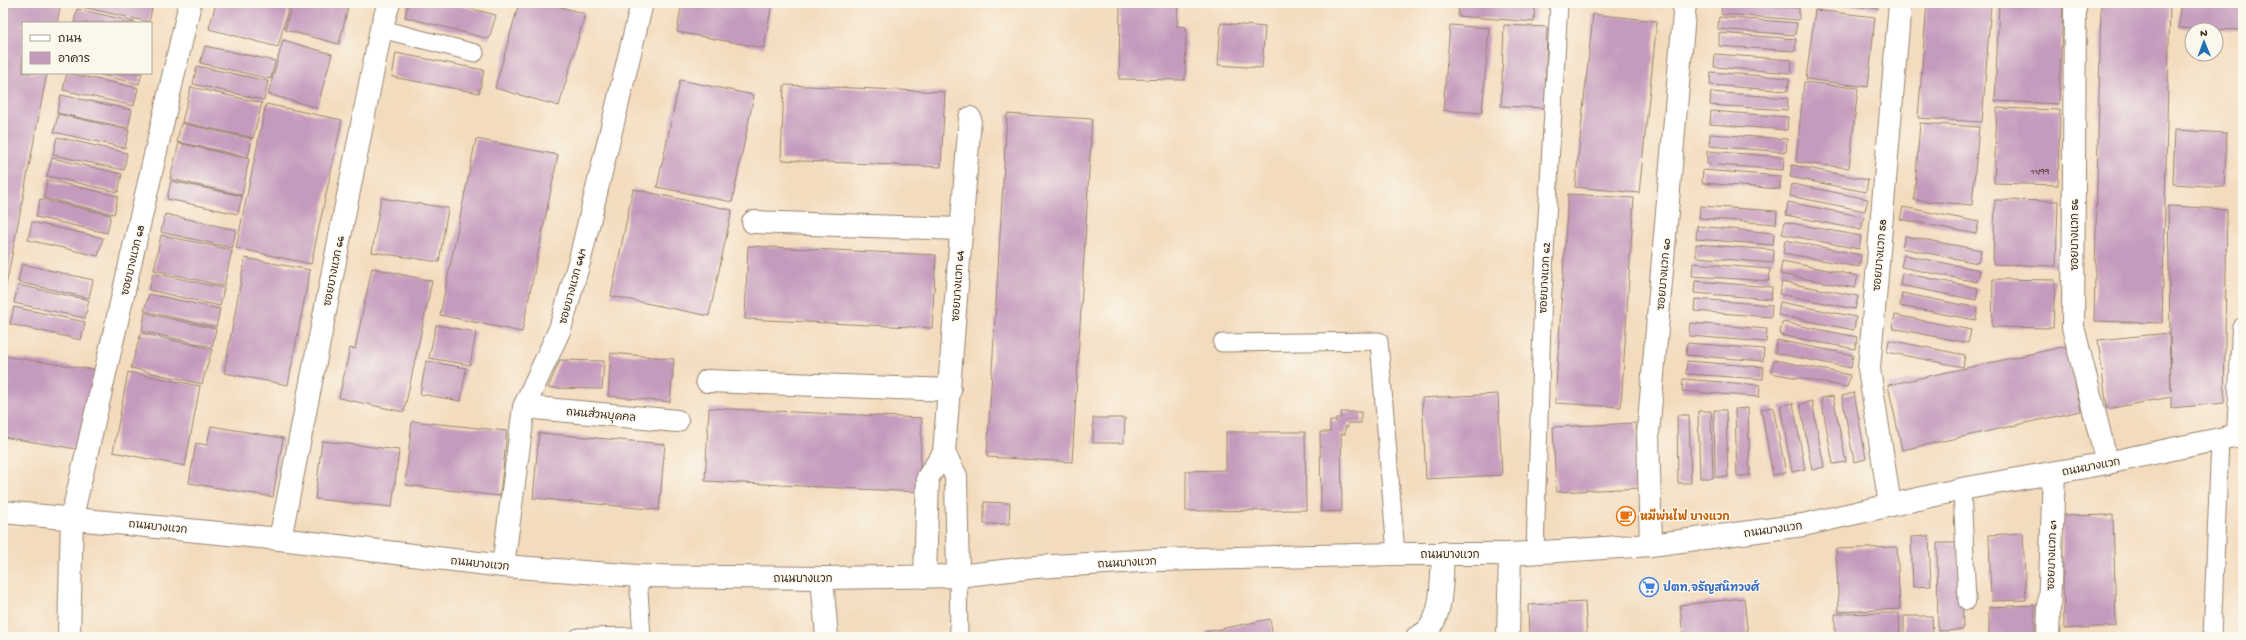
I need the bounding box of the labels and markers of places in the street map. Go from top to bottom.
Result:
cafe icon: หมีพ่นไฟ บางแวก [1615,505,1637,527]
place label: หมีพ่นไฟ บางแวก [1640,508,1730,524]
supermarket icon: ปตท.จรัญสนิทวงศ์ [1638,576,1660,598]
place label: ปตท.จรัญสนิทวงศ์ [1663,579,1760,595]

